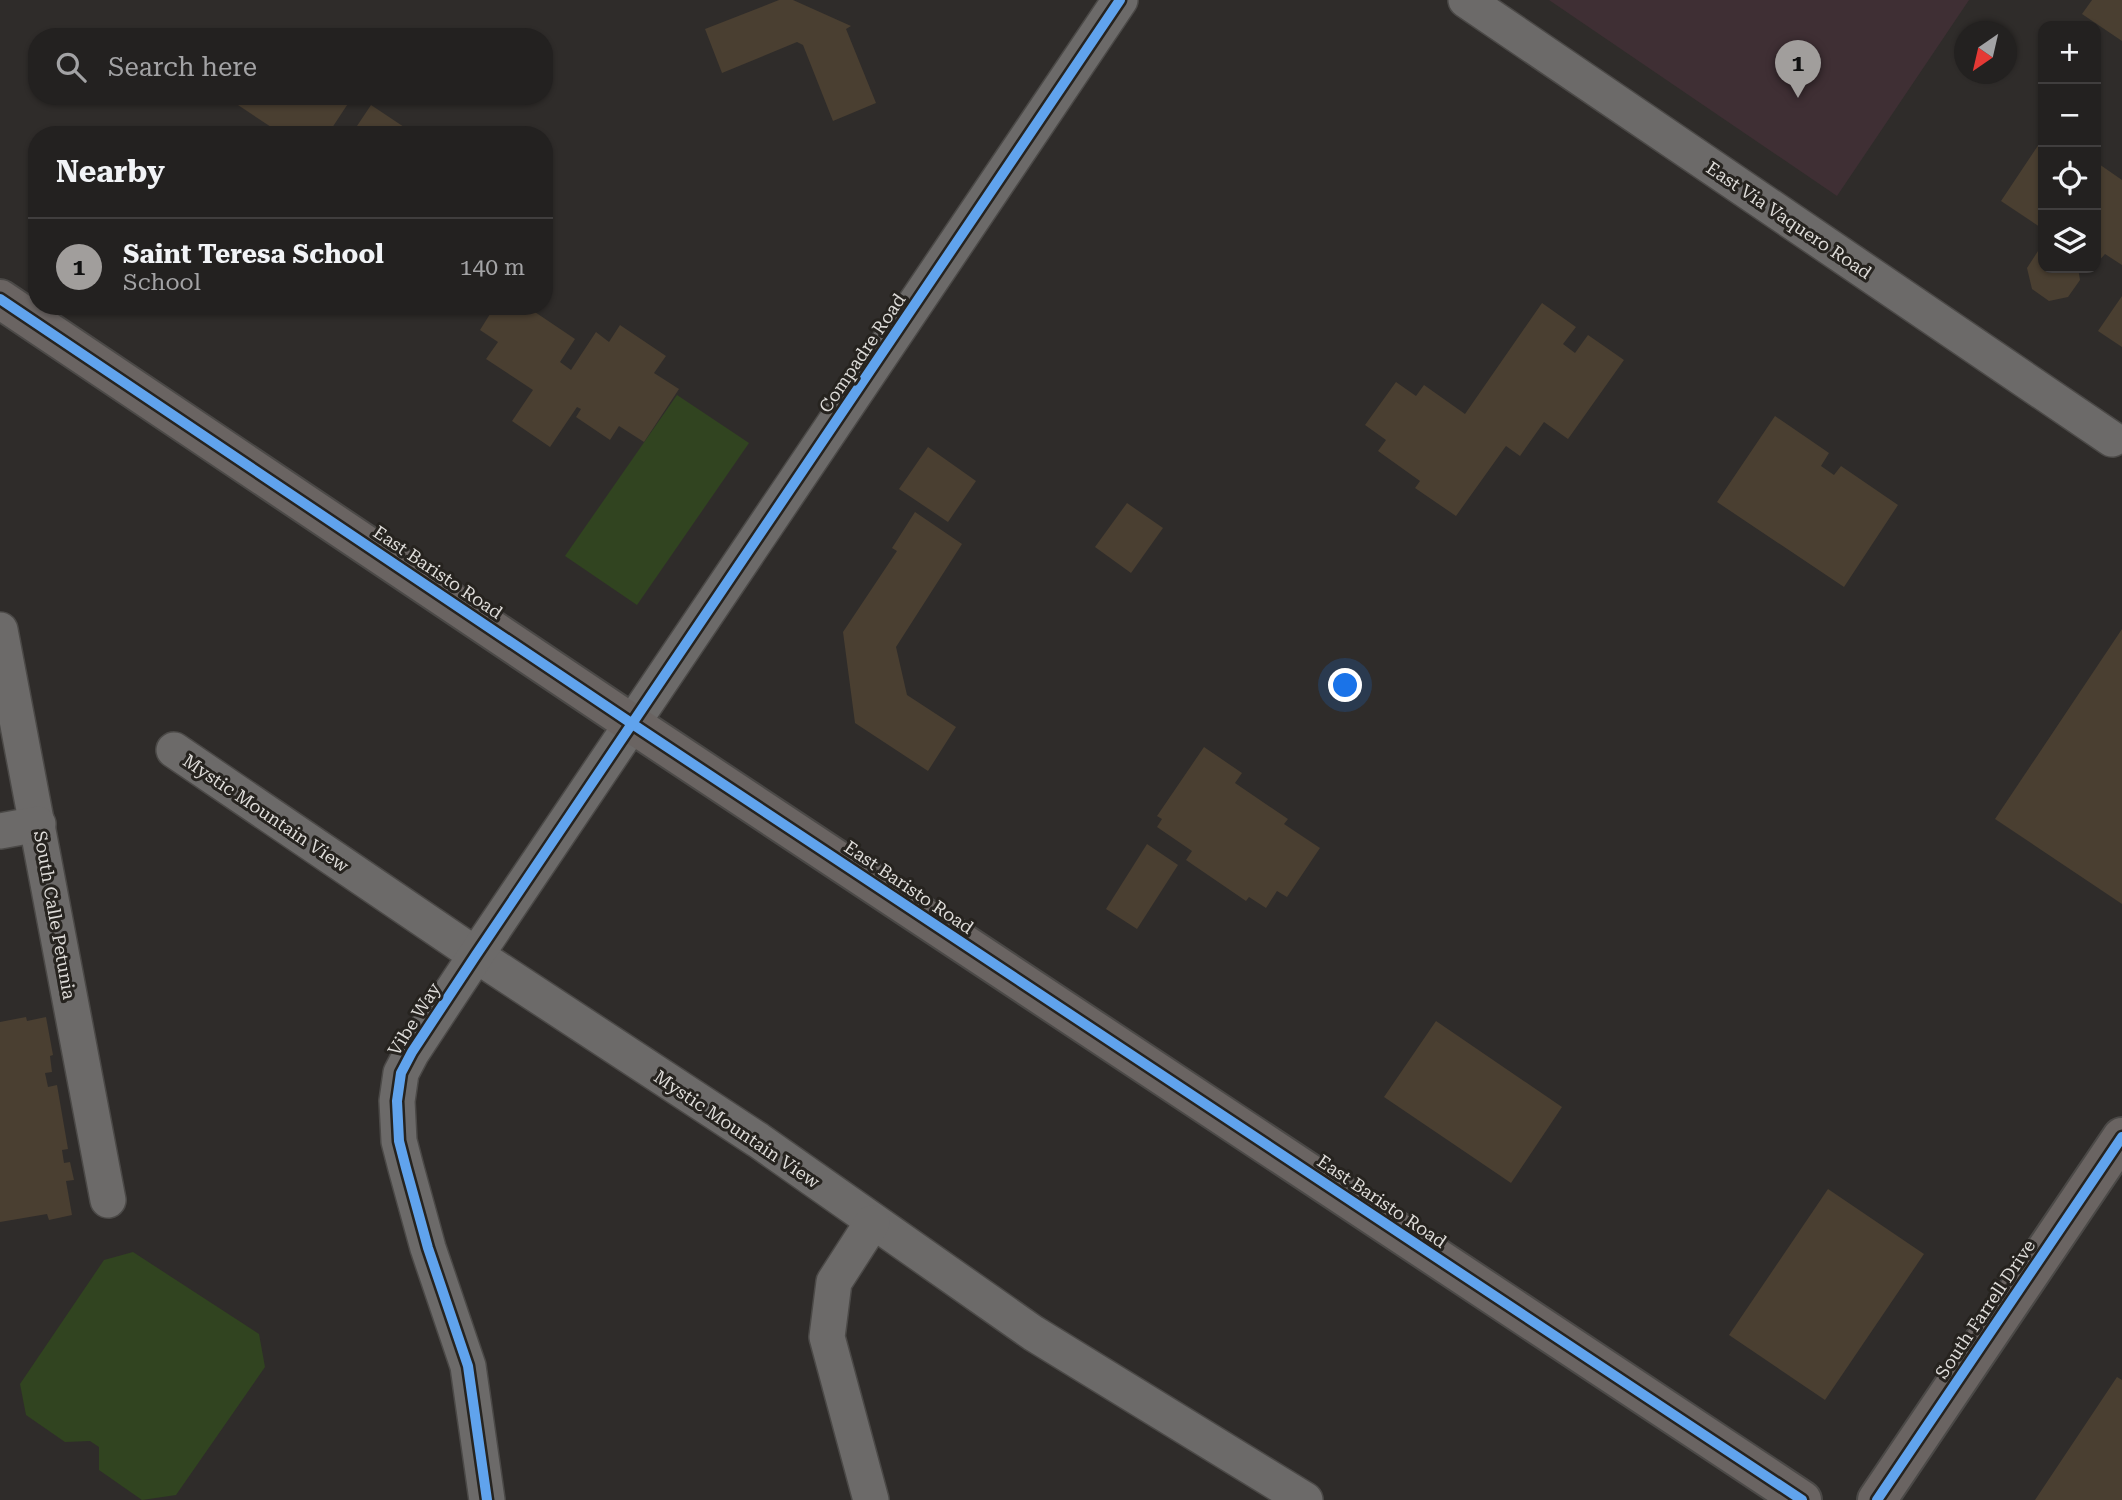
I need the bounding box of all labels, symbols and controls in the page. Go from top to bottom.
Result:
north arrow [1954,21,2017,84]
map controls [2038,21,2101,273]
button: + [2038,21,2101,84]
search box [28,28,553,105]
pin: 1 [1775,40,1821,98]
icon: search [52,48,90,86]
text: Search here [108,52,257,82]
button: − [2038,84,2101,147]
button: locate [2038,147,2101,210]
text: Nearby [56,154,165,189]
street label: East Via Vaquero Road [1703,157,1876,283]
button: layers [2038,210,2101,273]
text: Saint Teresa School [123,239,384,269]
text: 1 [73,254,85,281]
text: 140 m [460,254,525,281]
text: School [123,269,201,296]
street label: Compadre Road [814,289,910,417]
street label: East Baristo Road [370,521,507,623]
your location [1328,668,1362,702]
street label: Mystic Mountain View [179,750,353,876]
street label: South Calle Petunia [30,829,80,1001]
street label: East Baristo Road [841,836,978,938]
street label: Vibe Way [383,978,445,1059]
street label: Mystic Mountain View [650,1066,824,1192]
street label: East Baristo Road [1314,1150,1451,1252]
street label: South Farrell Drive [1931,1235,2039,1383]

